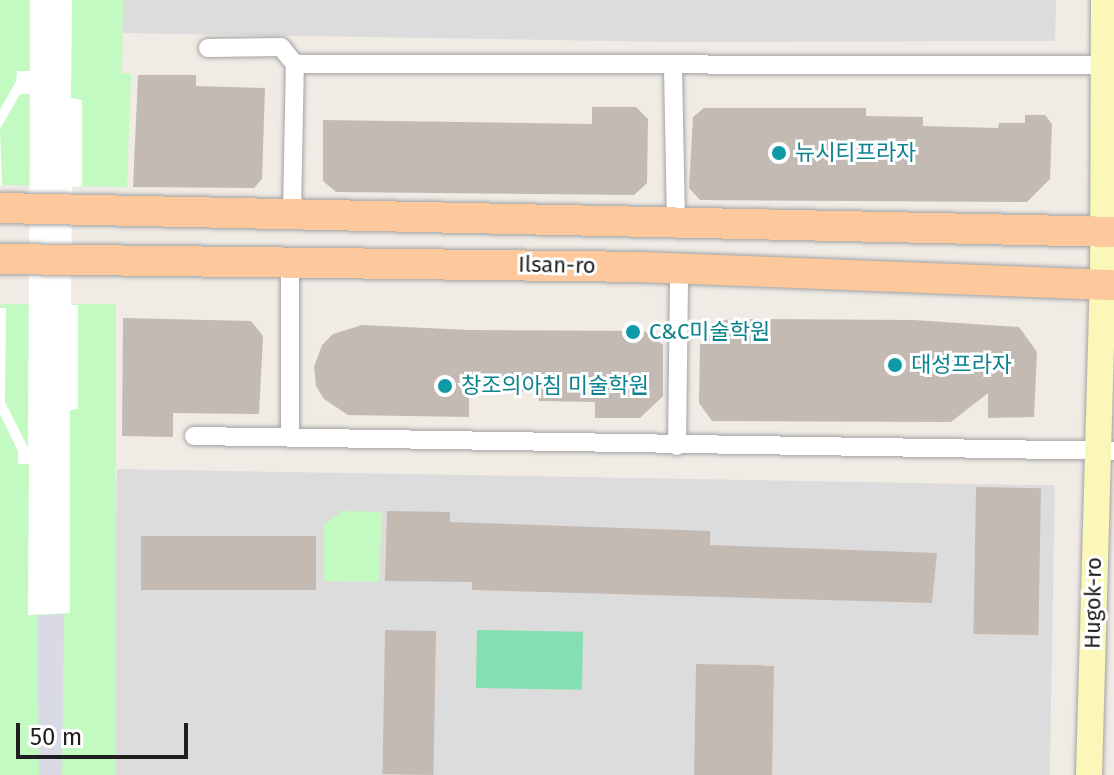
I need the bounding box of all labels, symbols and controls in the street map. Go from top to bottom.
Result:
place label: 뉴시티프라자 [795,140,916,166]
marker: 뉴시티프라자 [770,144,788,162]
street label: Ilsan-ro [518,251,596,279]
place label: C&C미술학원 [649,319,770,345]
marker: C&C미술학원 [624,323,642,341]
place label: 대성프라자 [911,352,1012,378]
marker: 대성프라자 [886,356,904,374]
place label: 창조의아침 미술학원 [461,373,649,399]
marker: 창조의아침 미술학원 [436,377,454,395]
street label: Hugok-ro [1079,557,1107,649]
scale bar [20,707,192,757]
text: 50 m [30,723,82,751]

